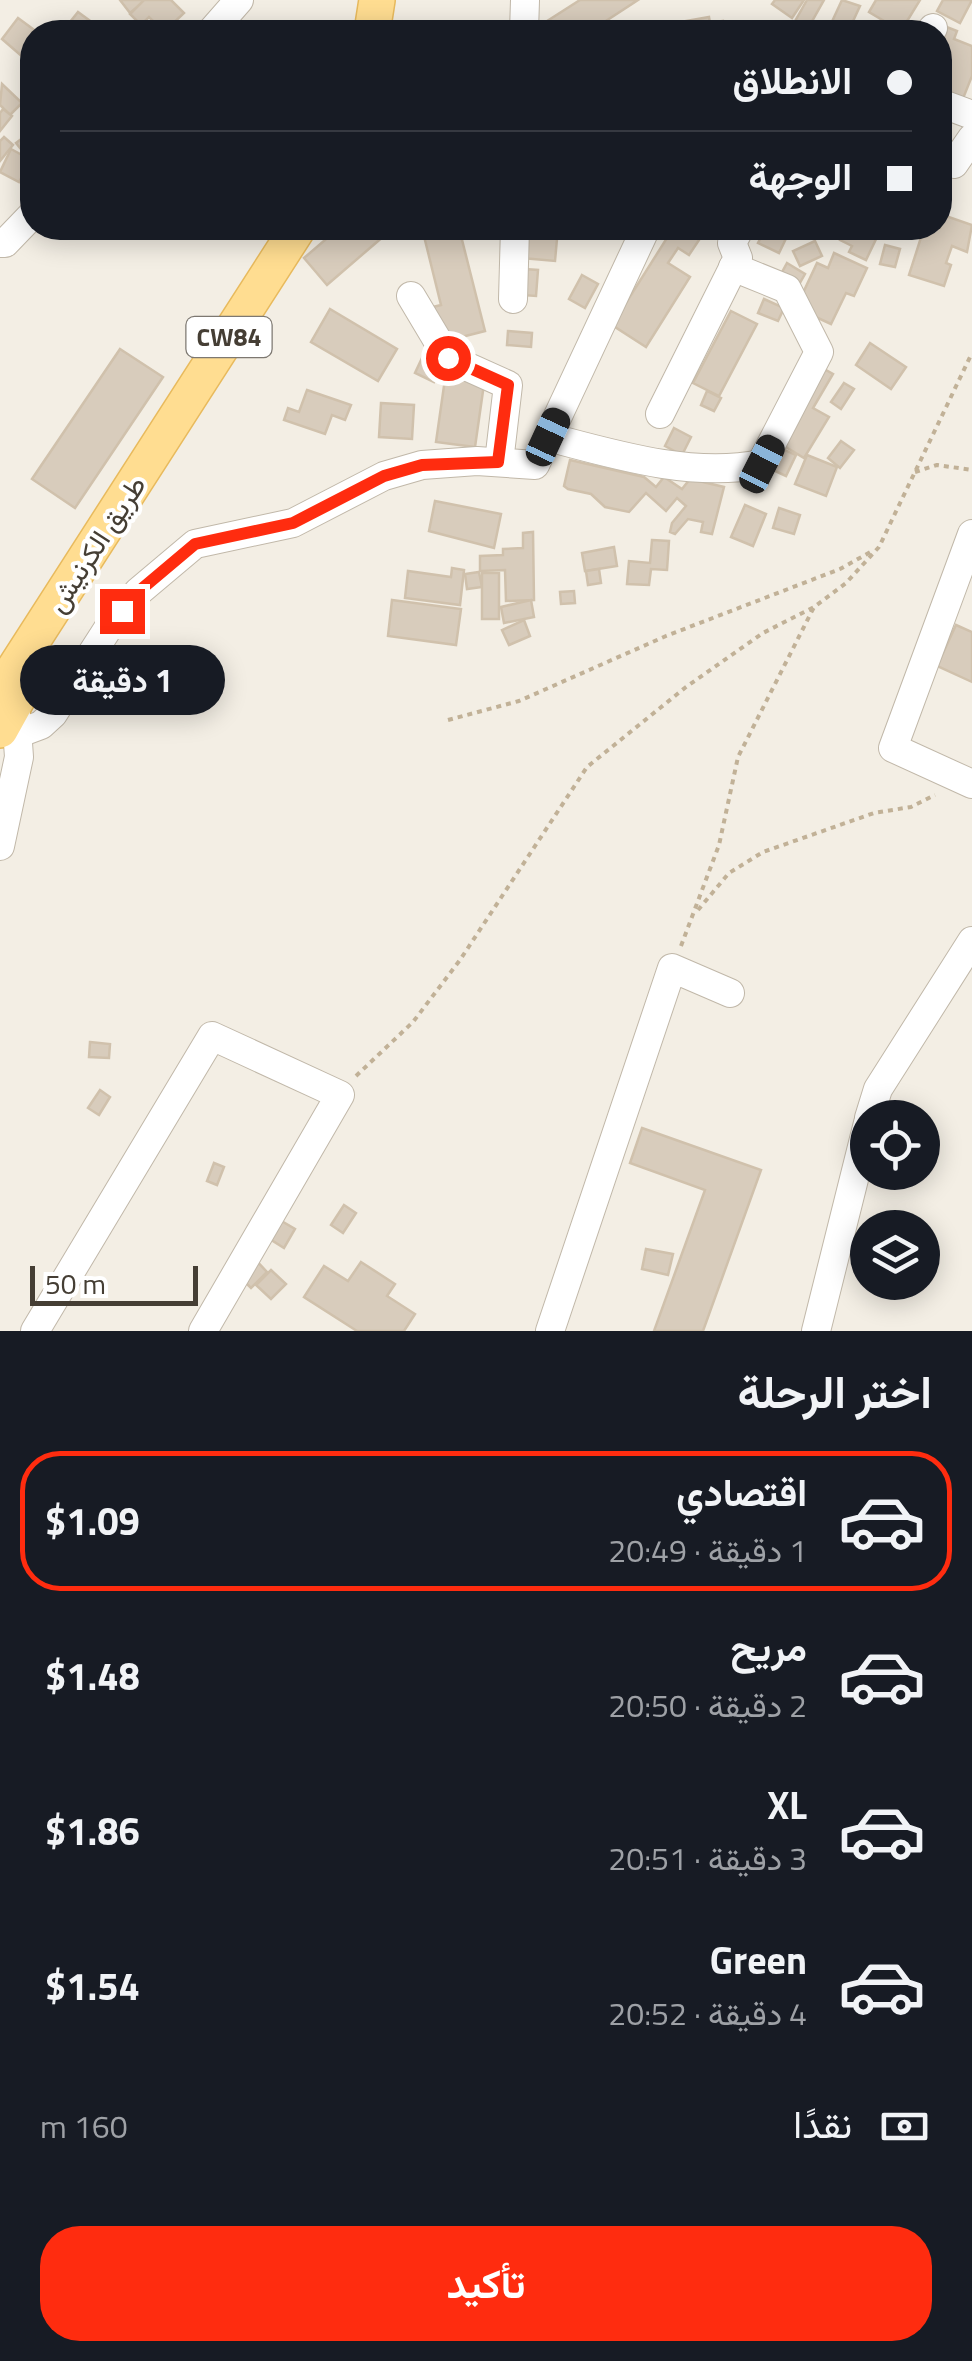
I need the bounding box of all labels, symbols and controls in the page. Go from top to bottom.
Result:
text: الانطلاق [733,51,852,109]
text: الوجهة [749,147,852,205]
road number: CW84 [186,317,272,357]
route start [426,336,471,381]
car [522,403,574,471]
car [735,430,789,498]
street label: طريق الكرنيش [35,467,156,621]
route end [100,589,145,634]
callout: 1 دقيقة [19,646,224,716]
text: 1 دقيقة [72,656,173,704]
map controls [850,1100,940,1300]
button: locate [850,1100,940,1190]
button: layers [850,1210,940,1300]
scale bar [30,1261,198,1306]
text: 50 m [45,1262,106,1305]
text: اختر الرحلة [738,1357,932,1425]
text: اقتصادي [676,1463,807,1521]
icon: car [837,1476,927,1566]
text: $1.09 [45,1492,140,1550]
text: 1 دقيقة · 20:49 [608,1526,807,1574]
text: مريح [731,1618,807,1676]
icon: car [837,1631,927,1721]
text: $1.48 [45,1647,140,1705]
text: 2 دقيقة · 20:50 [608,1681,807,1729]
text: XL [767,1776,807,1834]
icon: car [837,1786,927,1876]
text: $1.86 [45,1802,140,1860]
text: 3 دقيقة · 20:51 [608,1834,807,1882]
text: Green [710,1931,807,1989]
icon: car [837,1941,927,2031]
text: $1.54 [45,1957,140,2015]
text: 4 دقيقة · 20:52 [608,1989,807,2037]
text: نقدًا [793,2095,852,2153]
icon: cash [877,2099,932,2154]
text: 160 m [40,2102,128,2150]
button: تأكيد [40,2226,932,2341]

